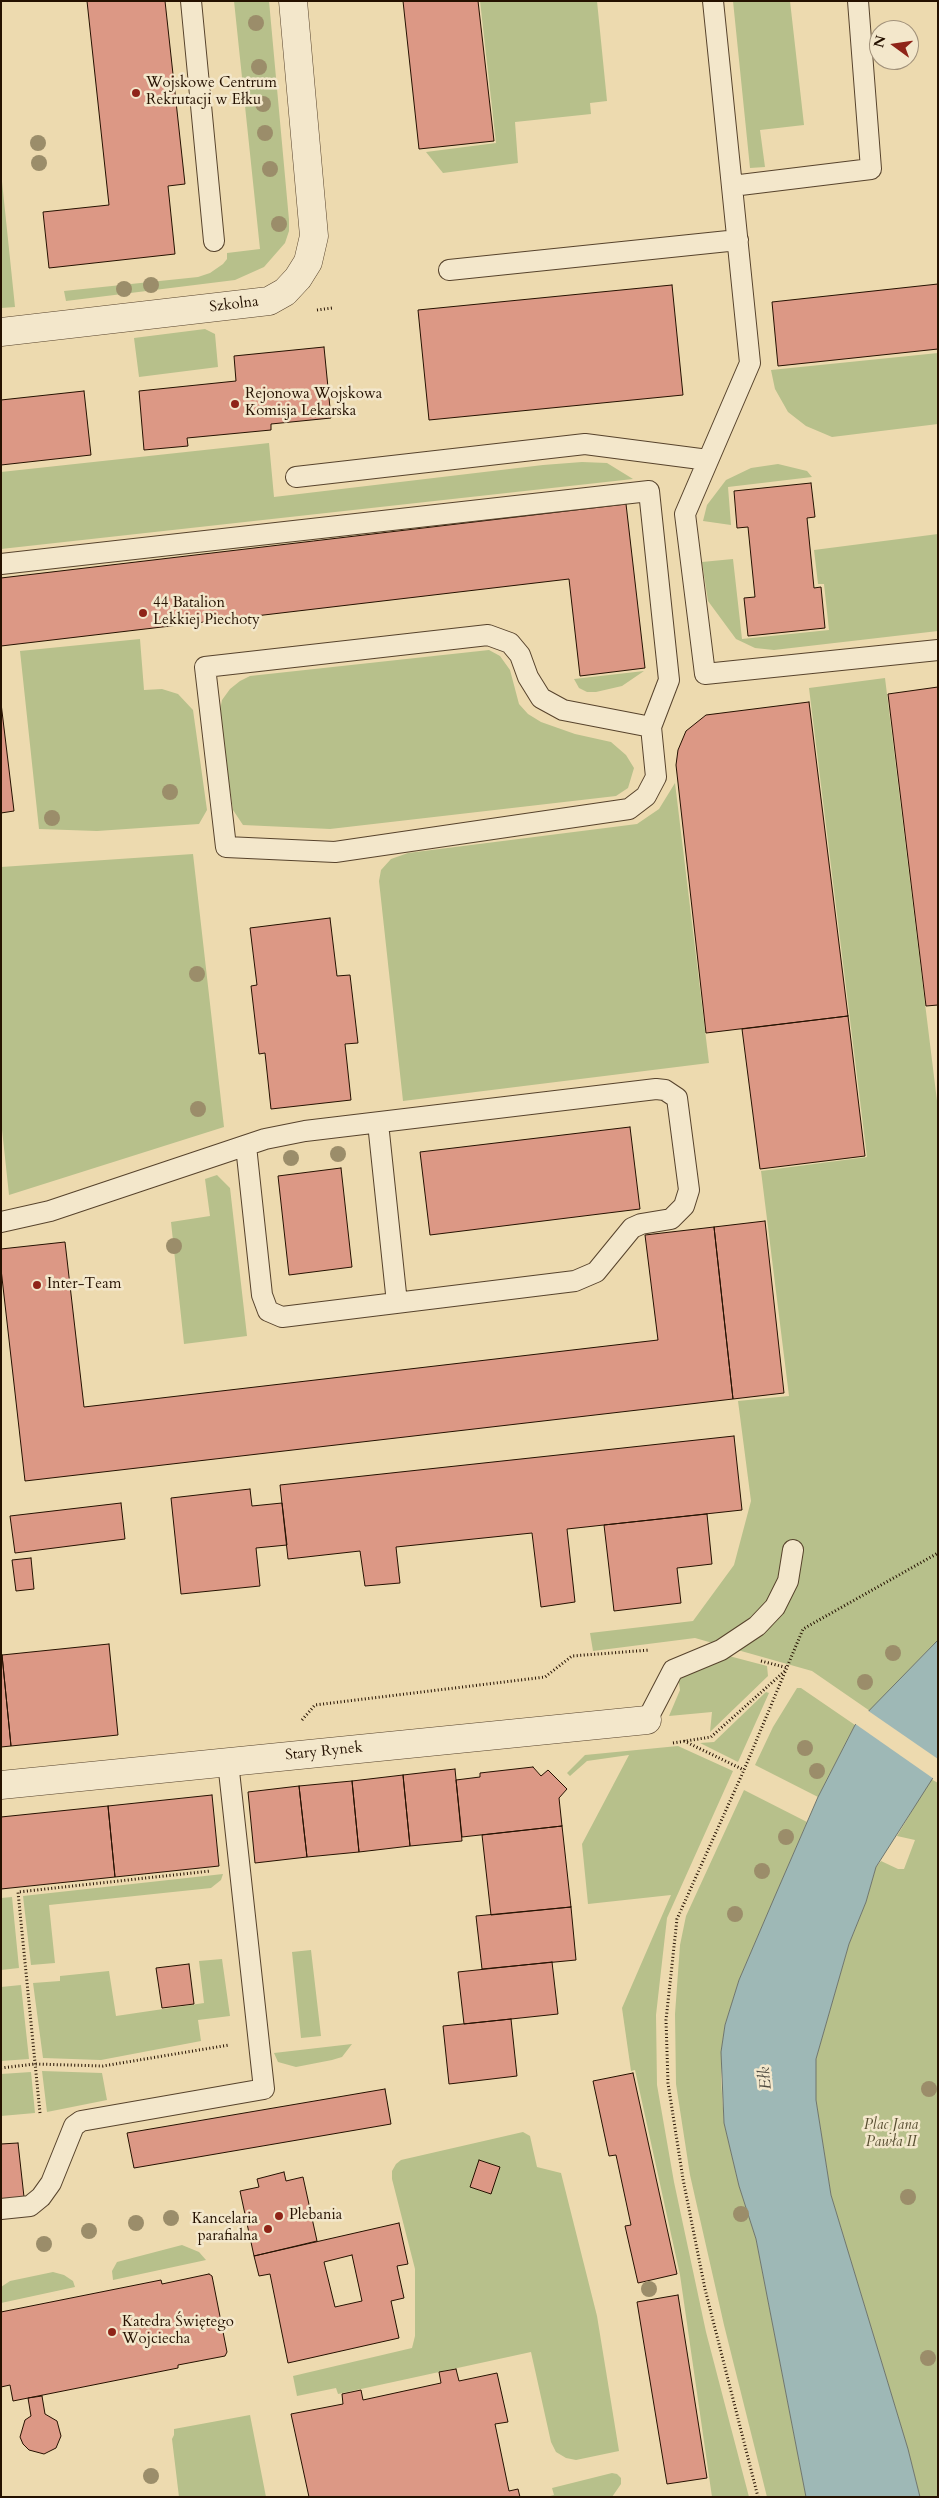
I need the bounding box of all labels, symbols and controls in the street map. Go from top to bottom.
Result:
north arrow [869,20,919,70]
text: N [869,33,891,50]
place label: Wojskowe Centrum Rekrutacji w Ełku [146,75,277,110]
marker: Wojskowe Centrum Rekrutacji w Ełku [130,87,142,99]
street label: Szkolna [208,293,260,317]
place label: Rejonowa Wojskowa Komisja Lekarska [245,386,382,421]
marker: Rejonowa Wojskowa Komisja Lekarska [229,398,241,410]
place label: 44 Batalion Lekkiej Piechoty [153,595,260,630]
marker: 44 Batalion Lekkiej Piechoty [137,607,149,619]
place label: Inter-Team [47,1276,121,1294]
marker: Inter-Team [31,1279,43,1291]
street label: Stary Rynek [284,1739,364,1765]
water label: Ełk [755,2066,777,2090]
park label: Plac Jana Pawła II [864,2117,918,2152]
place label: Plebania [289,2207,342,2225]
marker: Plebania [273,2210,285,2222]
place label: Kancelaria parafialna [192,2211,258,2246]
marker: Kancelaria parafialna [262,2223,274,2235]
place label: Katedra Świętego Wojciecha [122,2314,234,2349]
marker: Katedra Świętego Wojciecha [106,2326,118,2338]

